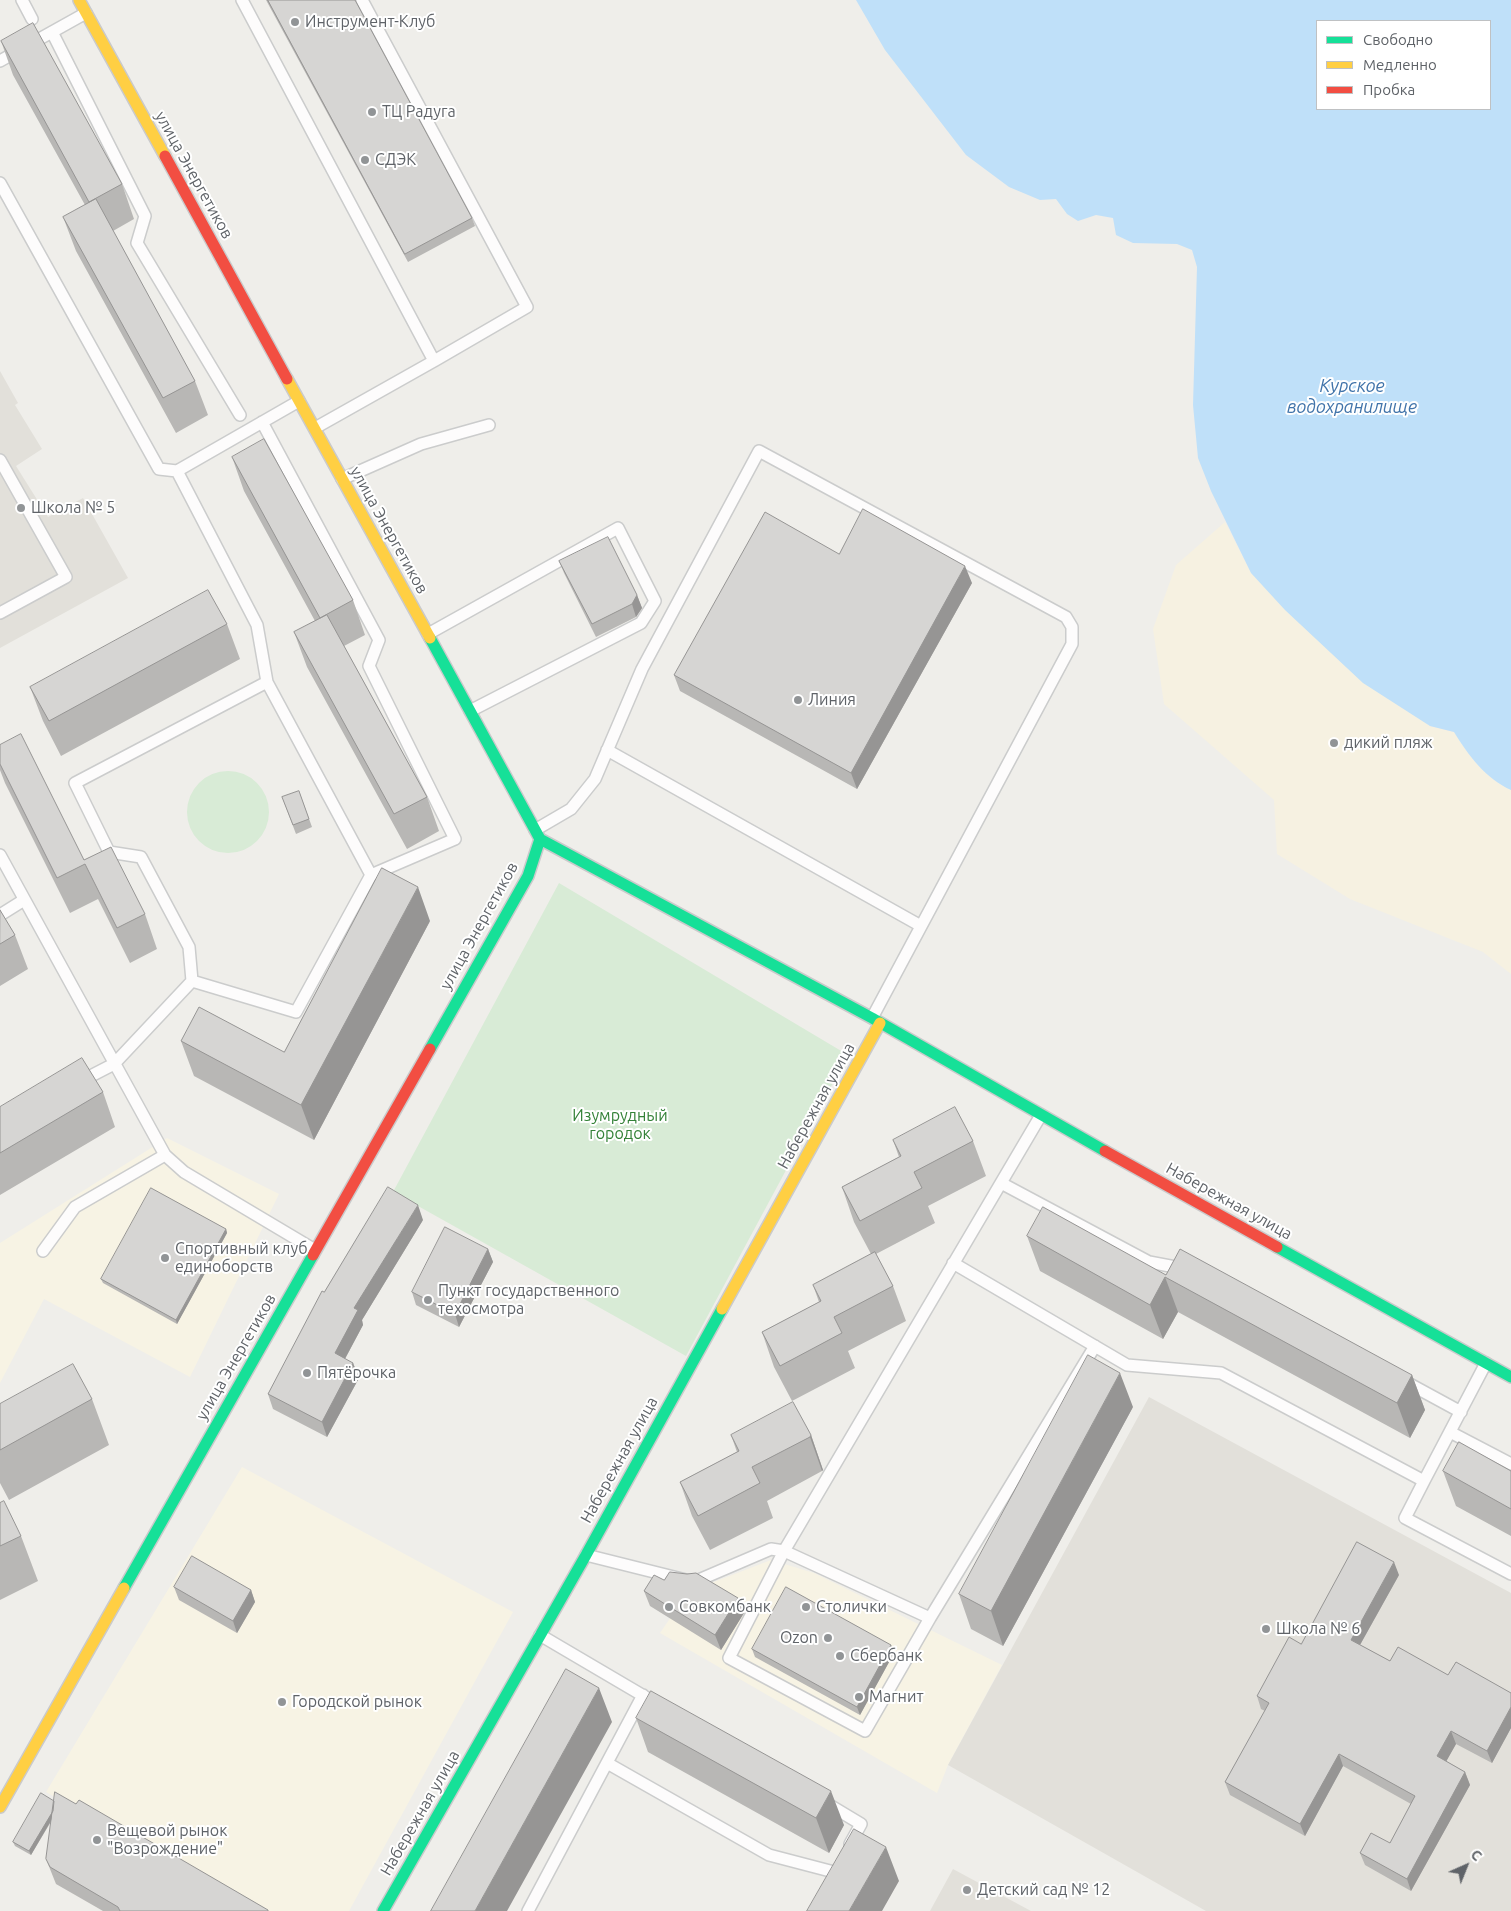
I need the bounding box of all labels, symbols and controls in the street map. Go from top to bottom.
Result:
place label: Инструмент-Клуб [305,12,435,32]
marker: Инструмент-Клуб [289,16,301,28]
legend [1316,20,1491,110]
text: Свободно [1363,31,1433,48]
text: Медленно [1363,56,1437,73]
text: Пробка [1363,81,1415,98]
place label: ТЦ Радуга [382,102,456,122]
marker: ТЦ Радуга [366,106,378,118]
street label: улица Энергетиков [151,108,237,242]
place label: СДЭК [375,150,416,170]
marker: СДЭК [359,154,371,166]
water label: Курское водохранилище [1287,375,1417,418]
street label: улица Энергетиков [346,463,432,597]
place label: Школа № 5 [31,498,115,518]
marker: Школа № 5 [15,502,27,514]
place label: Линия [808,690,856,710]
marker: Линия [792,694,804,706]
place label: дикий пляж [1344,733,1433,753]
marker: дикий пляж [1328,737,1340,749]
street label: улица Энергетиков [436,859,522,993]
street label: Набережная улица [773,1040,859,1172]
park label: Изумрудный городок [572,1106,668,1144]
street label: Набережная улица [1163,1158,1295,1244]
place label: Спортивный клуб единоборств [175,1239,308,1277]
marker: Спортивный клуб единоборств [159,1252,171,1264]
place label: Пункт государственного техосмотра [438,1281,619,1319]
street label: улица Энергетиков [192,1290,280,1424]
marker: Пункт государственного техосмотра [422,1294,434,1306]
place label: Пятёрочка [317,1363,396,1383]
marker: Пятёрочка [301,1367,313,1379]
street label: Набережная улица [576,1394,662,1526]
place label: Совкомбанк [679,1597,771,1617]
place label: Столички [816,1597,887,1617]
marker: Совкомбанк [663,1601,675,1613]
marker: Столички [800,1601,812,1613]
place label: Школа № 6 [1276,1619,1360,1639]
marker: Школа № 6 [1260,1623,1272,1635]
place label: Ozon [780,1628,818,1648]
marker: Ozon [822,1632,834,1644]
place label: Сбербанк [850,1646,923,1666]
marker: Сбербанк [834,1650,846,1662]
place label: Магнит [869,1687,923,1707]
marker: Магнит [853,1691,865,1703]
place label: Городской рынок [292,1692,422,1712]
marker: Городской рынок [276,1696,288,1708]
street label: Набережная улица [376,1747,464,1879]
place label: Вещевой рынок "Возрождение" [107,1821,227,1859]
marker: Вещевой рынок "Возрождение" [91,1834,103,1846]
north arrow [1441,1841,1491,1891]
text: С [1468,1846,1485,1864]
place label: Детский сад № 12 [977,1880,1110,1900]
marker: Детский сад № 12 [961,1884,973,1896]

